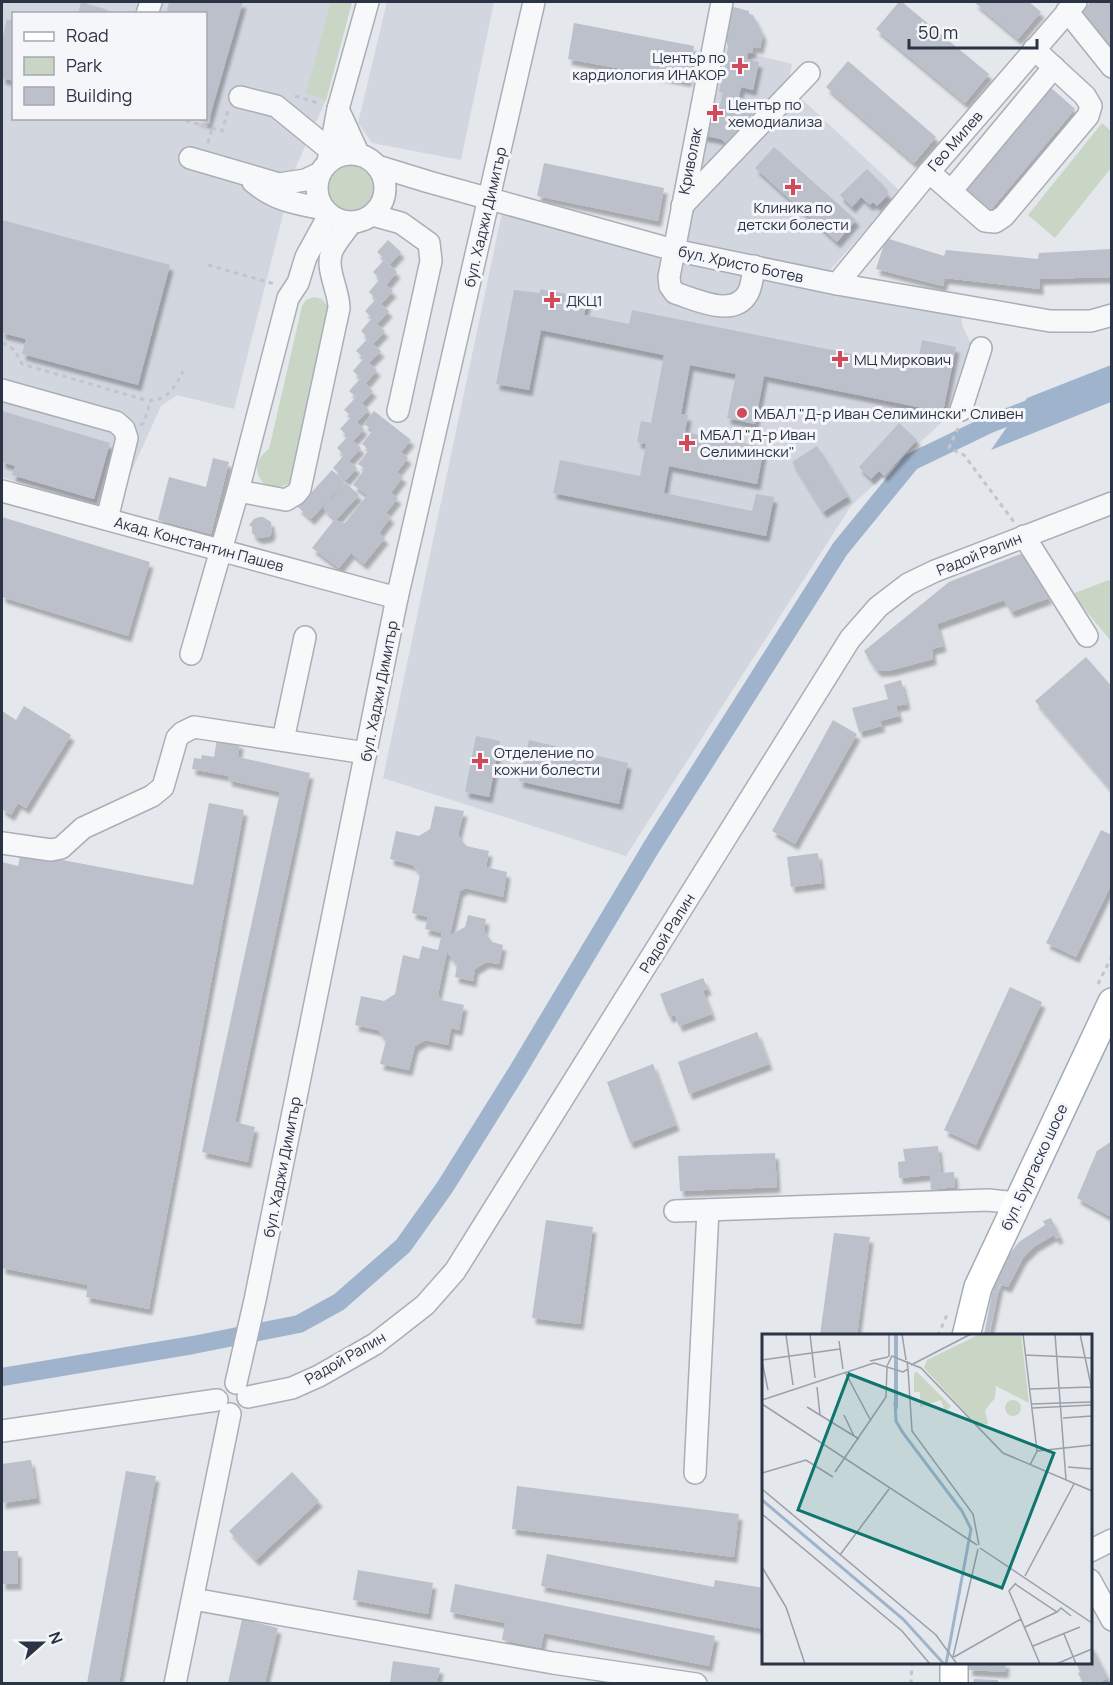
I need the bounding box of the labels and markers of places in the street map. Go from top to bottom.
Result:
place label: Център по кардиология ИНАКОР [572,47,726,85]
marker: Център по кардиология ИНАКОР [731,57,749,75]
place label: Център по хемодиализа [728,94,822,132]
marker: Център по хемодиализа [706,104,724,122]
marker: Клиника по детски болести [784,178,802,196]
place label: Клиника по детски болести [737,197,849,235]
place label: ДКЦ1 [566,290,603,311]
marker: ДКЦ1 [543,291,561,309]
place label: МЦ Миркович [854,349,951,370]
marker: МЦ Миркович [831,350,849,368]
place label: МБАЛ "Д-р Иван Селимински" Сливен [754,403,1024,424]
marker: МБАЛ "Д-р Иван Селимински" Сливен [735,406,749,420]
place label: МБАЛ "Д-р Иван Селимински" [700,424,816,462]
marker: МБАЛ "Д-р Иван Селимински" [678,434,696,452]
place label: Отделение по кожни болести [494,742,600,780]
marker: Отделение по кожни болести [471,752,489,770]

